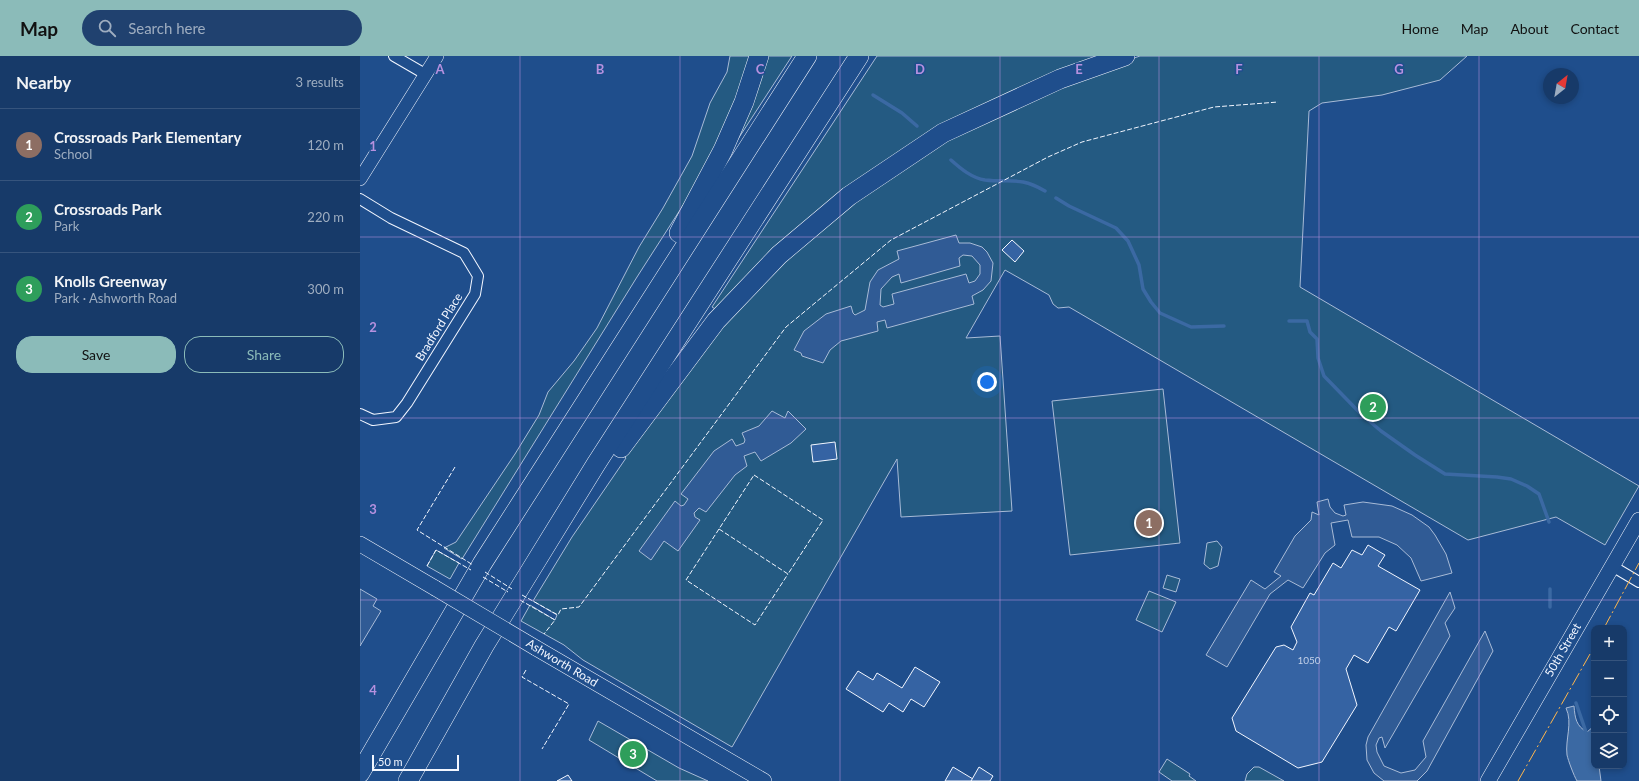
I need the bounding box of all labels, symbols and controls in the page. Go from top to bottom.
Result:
search box [82,10,362,46]
text: Map [20,17,58,40]
icon: search [96,17,118,39]
text: Search here [128,19,206,37]
text: Home [1401,20,1439,37]
text: Map [1461,20,1488,37]
text: About [1510,20,1548,37]
text: Contact [1570,20,1619,37]
text: A [434,61,445,77]
text: B [596,61,605,77]
text: C [756,61,765,77]
text: D [915,61,925,77]
text: E [1075,61,1083,77]
text: F [1235,61,1243,77]
text: G [1394,61,1404,77]
north arrow [1543,68,1579,104]
text: Nearby [16,72,71,93]
text: 3 results [296,74,344,90]
text: Crossroads Park Elementary [54,128,241,146]
text: 1 [25,137,33,153]
text: 120 m [307,137,344,153]
text: 1 [369,138,377,154]
text: School [54,146,92,162]
text: Crossroads Park [54,200,162,218]
text: 2 [25,209,33,225]
text: 220 m [307,209,344,225]
text: Park [54,218,79,234]
text: Knolls Greenway [54,272,167,290]
text: 3 [25,281,33,297]
text: 300 m [307,281,344,297]
text: Park · Ashworth Road [54,290,177,306]
street label: Bradford Place [412,290,465,363]
text: 2 [369,319,377,335]
button: Save [16,336,176,373]
button: Share [184,336,344,373]
your location [977,372,997,392]
pin: 2 [1360,392,1386,422]
text: 3 [369,501,377,517]
pin: 1 [1136,508,1162,538]
street label: 50th Street [1541,620,1584,679]
map controls [1591,625,1627,769]
button: + [1591,625,1627,661]
street label: Ashworth Road [524,635,601,690]
house number: 1050 [1297,654,1321,666]
button: − [1591,661,1627,697]
text: 4 [369,682,377,698]
button: locate [1591,697,1627,733]
button: layers [1591,733,1627,769]
pin: 3 [620,739,646,769]
scale bar [372,753,459,772]
text: 50 m [378,755,403,768]

